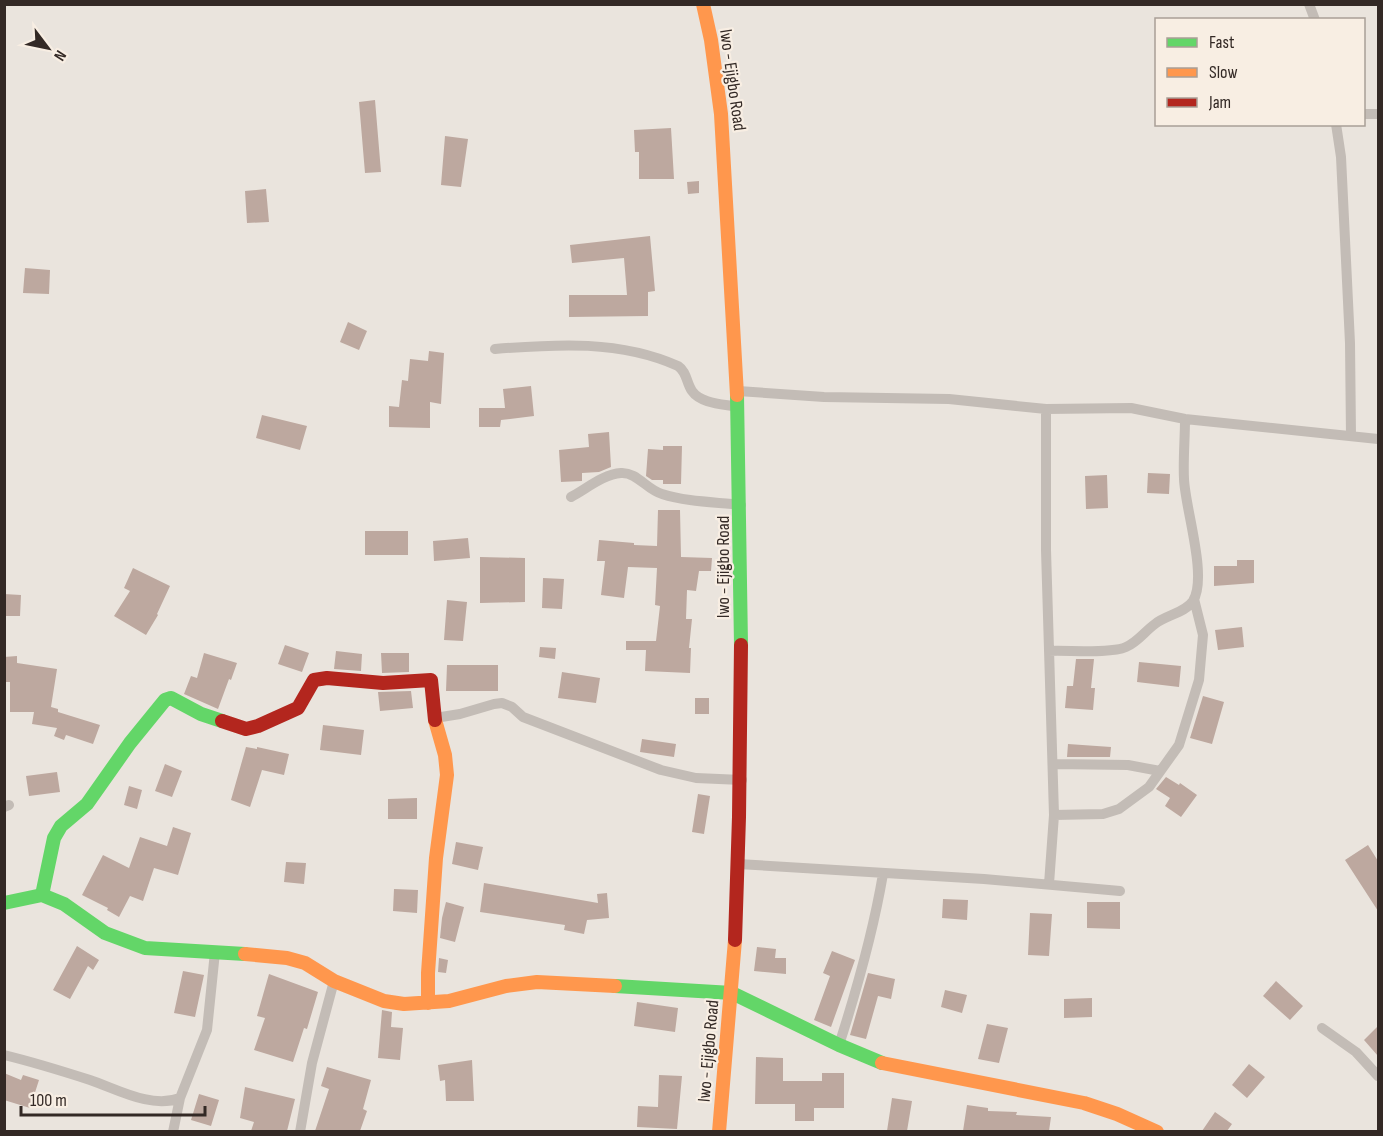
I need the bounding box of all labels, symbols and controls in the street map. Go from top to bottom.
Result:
north arrow [18,18,78,78]
legend [1155,18,1365,126]
street label: Iwo - Ejigbo Road [715,28,750,132]
text: Fast [1209,32,1235,53]
text: N [49,46,70,64]
text: Slow [1209,62,1238,83]
text: Jam [1208,92,1231,113]
street label: Iwo - Ejigbo Road [713,516,734,618]
street label: Iwo - Ejigbo Road [694,999,723,1103]
scale bar [21,1079,206,1117]
text: 100 m [30,1090,67,1111]

